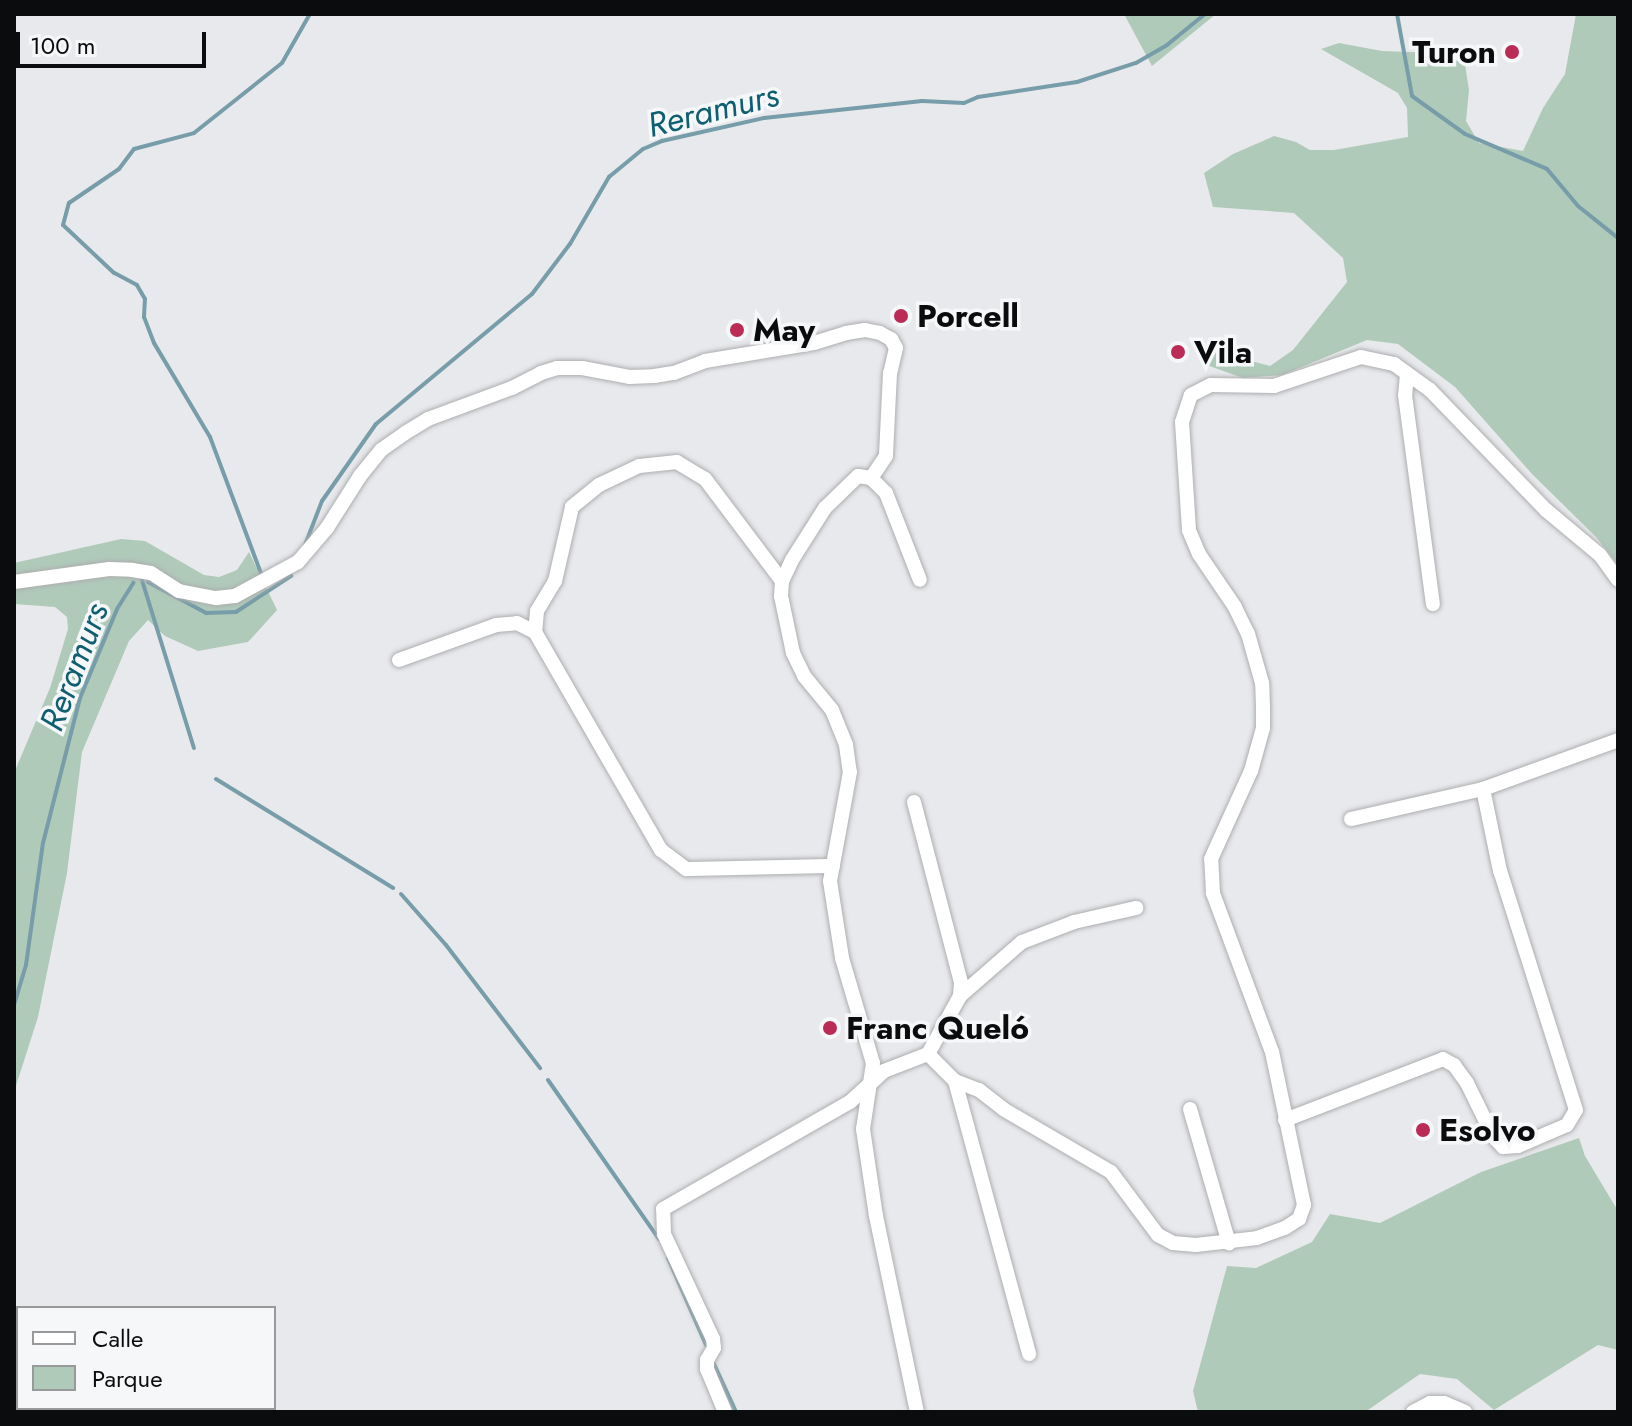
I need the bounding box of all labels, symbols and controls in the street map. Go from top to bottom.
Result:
scale bar [20,16,210,66]
text: 100 m [30,28,96,63]
place label: Turon [1412,33,1496,71]
marker: Turon [1503,43,1521,61]
water label: Reramurs [643,74,783,146]
place label: Porcell [917,297,1019,335]
marker: Porcell [892,307,910,325]
place label: May [753,311,815,349]
marker: May [728,321,746,339]
place label: Vila [1194,333,1252,371]
marker: Vila [1169,343,1187,361]
water label: Reramurs [31,597,117,737]
place label: Franc Queló [846,1009,1029,1047]
marker: Franc Queló [821,1019,839,1037]
place label: Esolvo [1439,1111,1536,1149]
marker: Esolvo [1414,1121,1432,1139]
legend [16,1306,276,1410]
text: Calle [92,1321,143,1356]
text: Parque [92,1361,163,1396]

